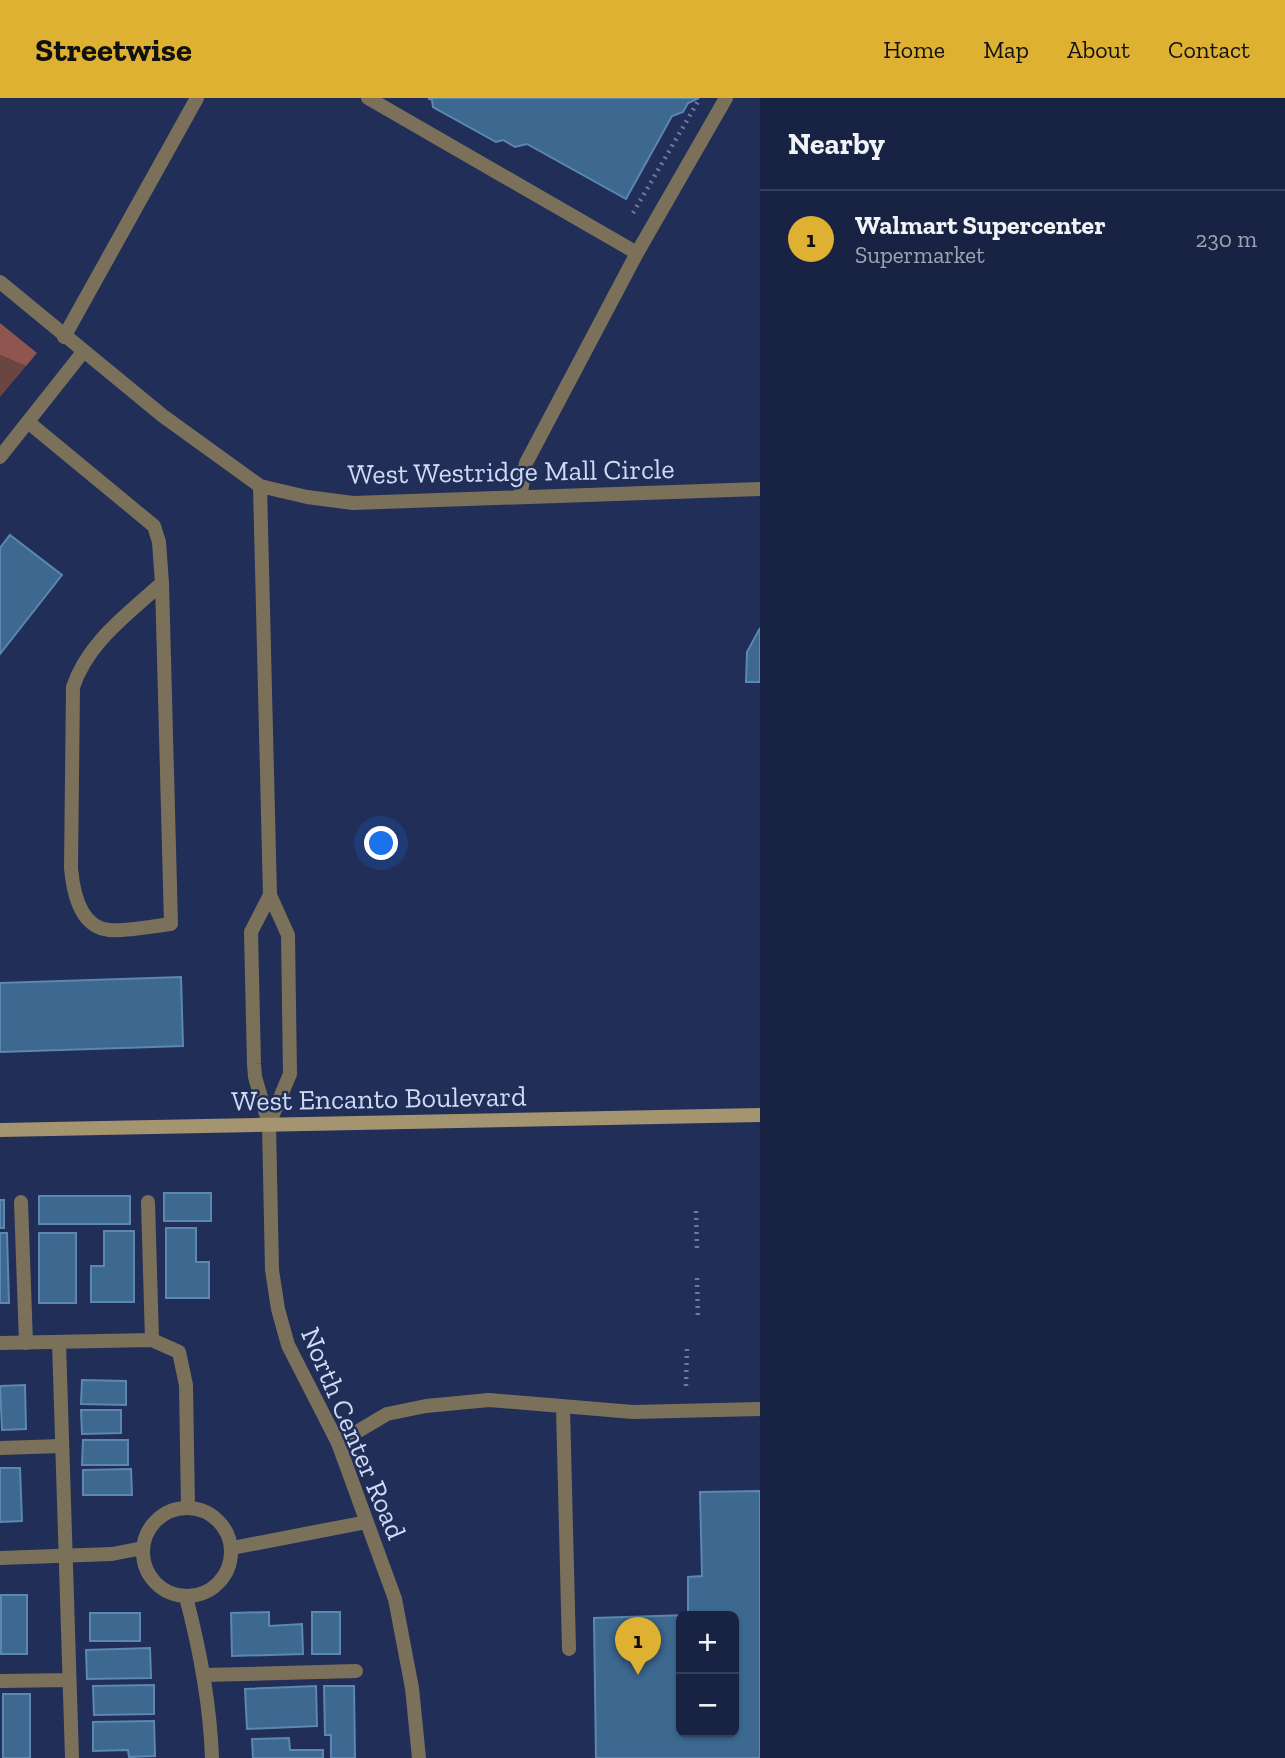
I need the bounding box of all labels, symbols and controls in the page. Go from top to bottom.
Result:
text: Streetwise [35,30,192,69]
text: Home [883,35,945,64]
text: Map [983,35,1029,64]
text: About [1067,35,1130,64]
text: Contact [1168,35,1250,64]
text: Nearby [788,126,885,162]
text: Walmart Supercenter [855,209,1106,241]
text: 1 [806,225,816,253]
text: 230 m [1196,225,1257,253]
text: Supermarket [855,241,985,269]
street label: West Westridge Mall Circle [347,452,675,491]
your location [364,826,398,860]
street label: West Encanto Boulevard [231,1079,527,1118]
street label: North Center Road [294,1322,413,1544]
map controls [676,1611,739,1737]
button: + [676,1611,739,1674]
pin: 1 [615,1617,661,1675]
button: − [676,1674,739,1737]

